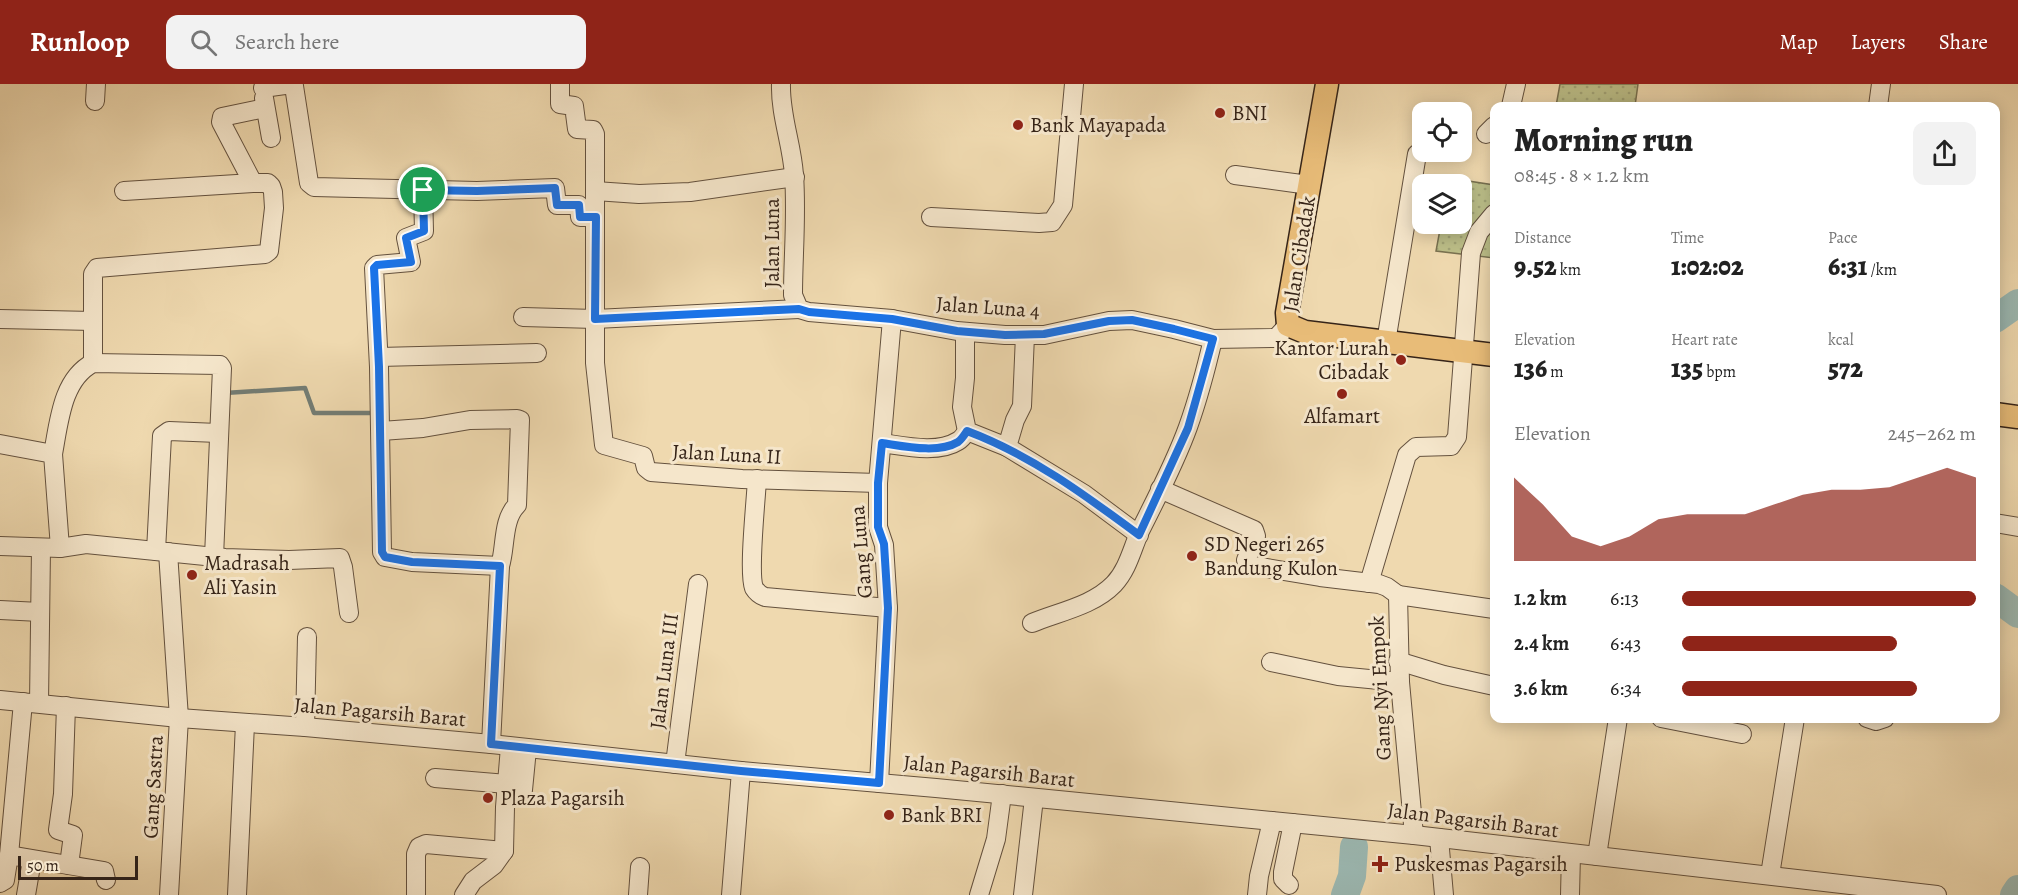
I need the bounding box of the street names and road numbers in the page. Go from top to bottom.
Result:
street label: Jalan Cibadak [1276,193,1322,314]
street label: Jalan Luna [758,198,786,288]
street label: Jalan Luna 4 [935,289,1041,325]
street label: Jalan Luna II [672,437,782,471]
street label: Gang Luna [843,504,879,600]
street label: Jalan Luna III [643,611,685,731]
street label: Gang Nyi Empok [1362,614,1398,761]
street label: Jalan Pagarsih Barat [293,691,467,733]
street label: Gang Sastra [136,735,170,839]
street label: Jalan Pagarsih Barat [902,748,1076,794]
street label: Jalan Pagarsih Barat [1386,796,1560,844]

